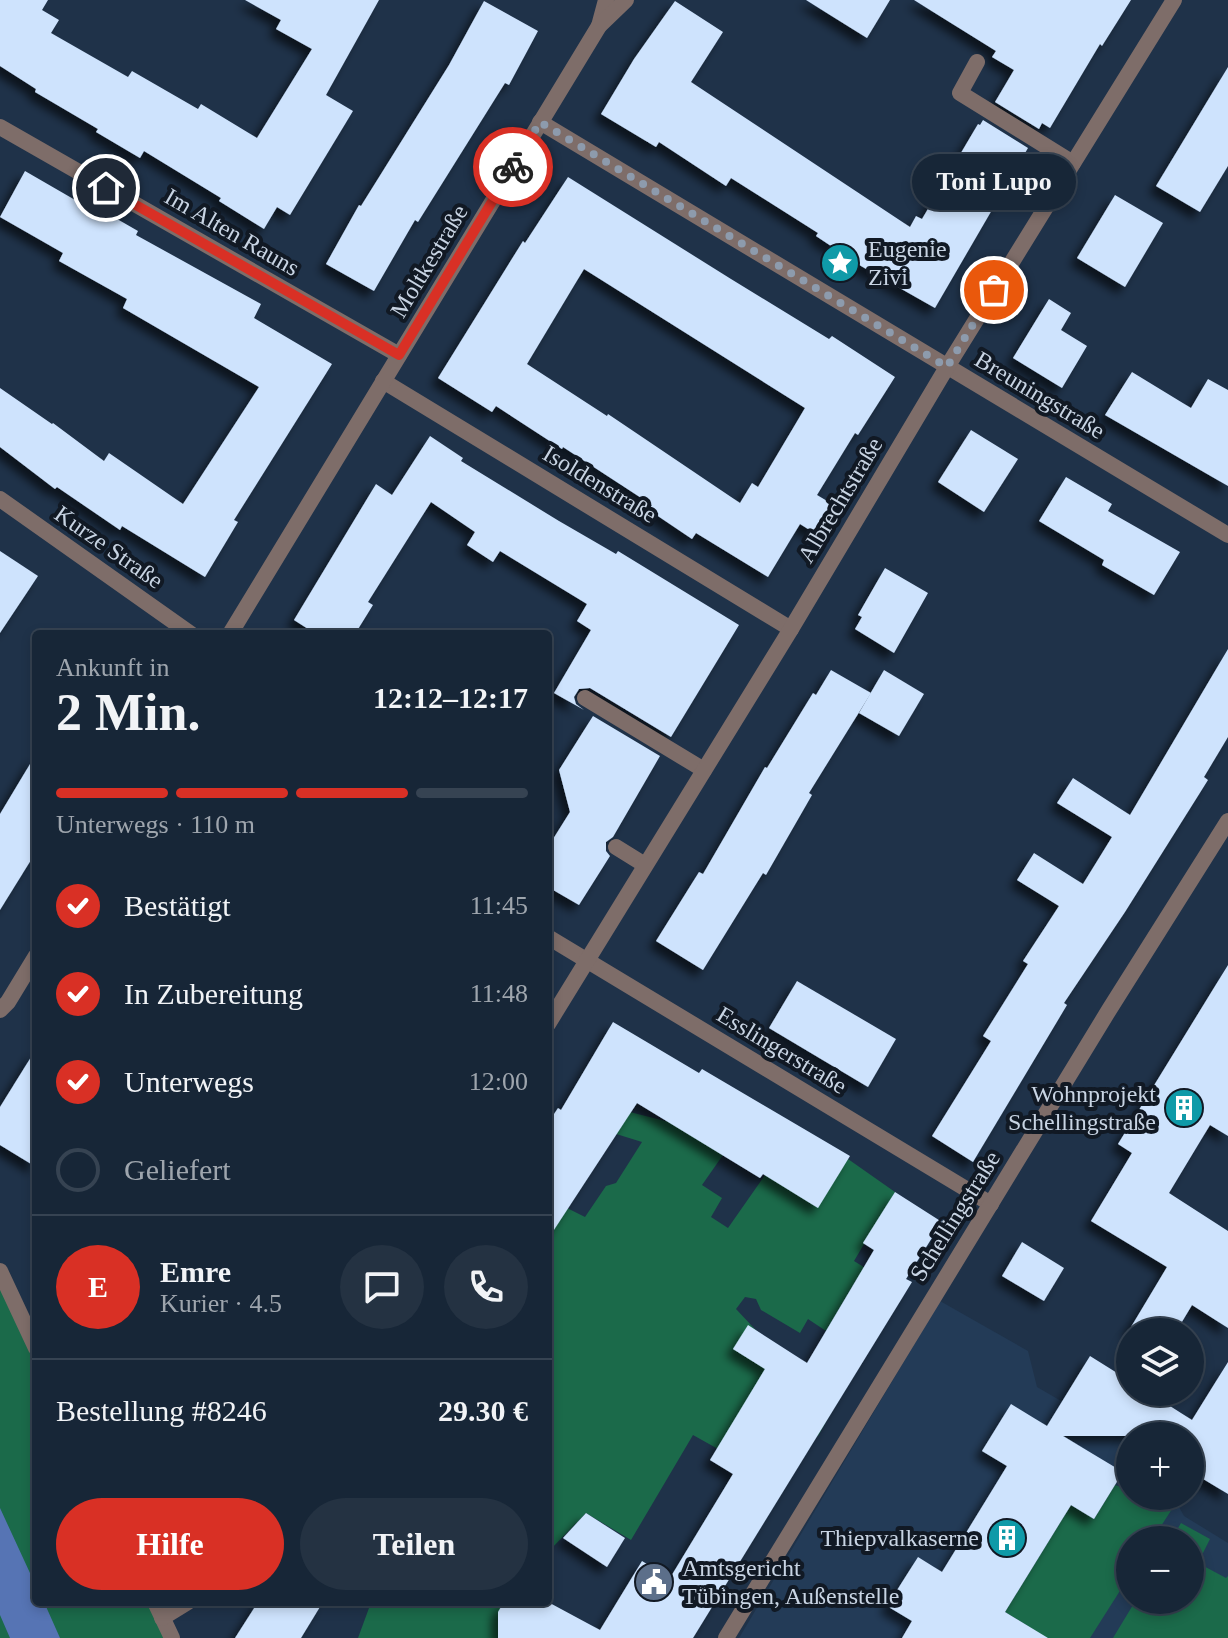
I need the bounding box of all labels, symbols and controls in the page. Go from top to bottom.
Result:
courier [473,127,553,207]
icon: bike [491,145,535,189]
pin [72,154,140,222]
callout: Toni Lupo [912,154,1076,210]
icon: home [84,166,128,210]
text: Toni Lupo [936,167,1052,196]
street label: Im Alten Rauns [160,183,304,281]
street label: Moltkestraße [385,200,473,322]
place label: Eugenie Zivi [868,236,947,290]
place icon: Eugenie Zivi [819,242,861,284]
pin [960,256,1028,324]
icon: bag [972,268,1016,312]
street label: Breuningstraße [970,346,1110,444]
street label: Albrechtstraße [792,433,888,567]
street label: Isoldenstraße [538,440,662,528]
street label: Kurze Straße [50,500,168,594]
text: Ankunft in [56,653,169,682]
text: 12:12–12:17 [373,681,528,714]
text: 2 Min. [56,684,200,741]
text: Unterwegs · 110 m [56,810,255,839]
icon: check [56,884,100,928]
text: Bestätigt [124,889,231,922]
text: 11:45 [470,891,528,920]
icon: check [56,972,100,1016]
text: In Zubereitung [124,977,303,1010]
text: 11:48 [470,979,528,1008]
street label: Esslingerstraße [712,1001,852,1099]
icon: check [56,1060,100,1104]
text: Unterwegs [124,1065,254,1098]
text: 12:00 [469,1067,528,1096]
place label: Wohnprojekt Schellingstraße [1008,1081,1156,1135]
building icon: Wohnprojekt Schellingstraße [1163,1087,1205,1129]
street label: Schellingstraße [905,1146,1005,1286]
text: Geliefert [124,1153,231,1186]
button: chat [340,1245,424,1329]
button: phone [444,1245,528,1329]
text: Emre [160,1255,231,1288]
text: E [88,1270,108,1303]
text: Kurier · 4.5 [160,1289,282,1318]
map controls [1116,1318,1204,1614]
button: layers [1116,1318,1204,1406]
text: Bestellung #8246 [56,1394,267,1427]
text: 29.30 € [438,1394,528,1427]
button: + [1116,1422,1204,1510]
button: Hilfe [56,1498,284,1590]
button: Teilen [300,1498,528,1590]
building icon: Thiepvalkaserne [986,1517,1028,1559]
place label: Thiepvalkaserne [820,1525,979,1551]
button: − [1116,1526,1204,1614]
place label: Amtsgericht Tübingen, Außenstelle [682,1555,899,1609]
public building icon: Amtsgericht Tübingen, Außenstelle [633,1561,675,1603]

